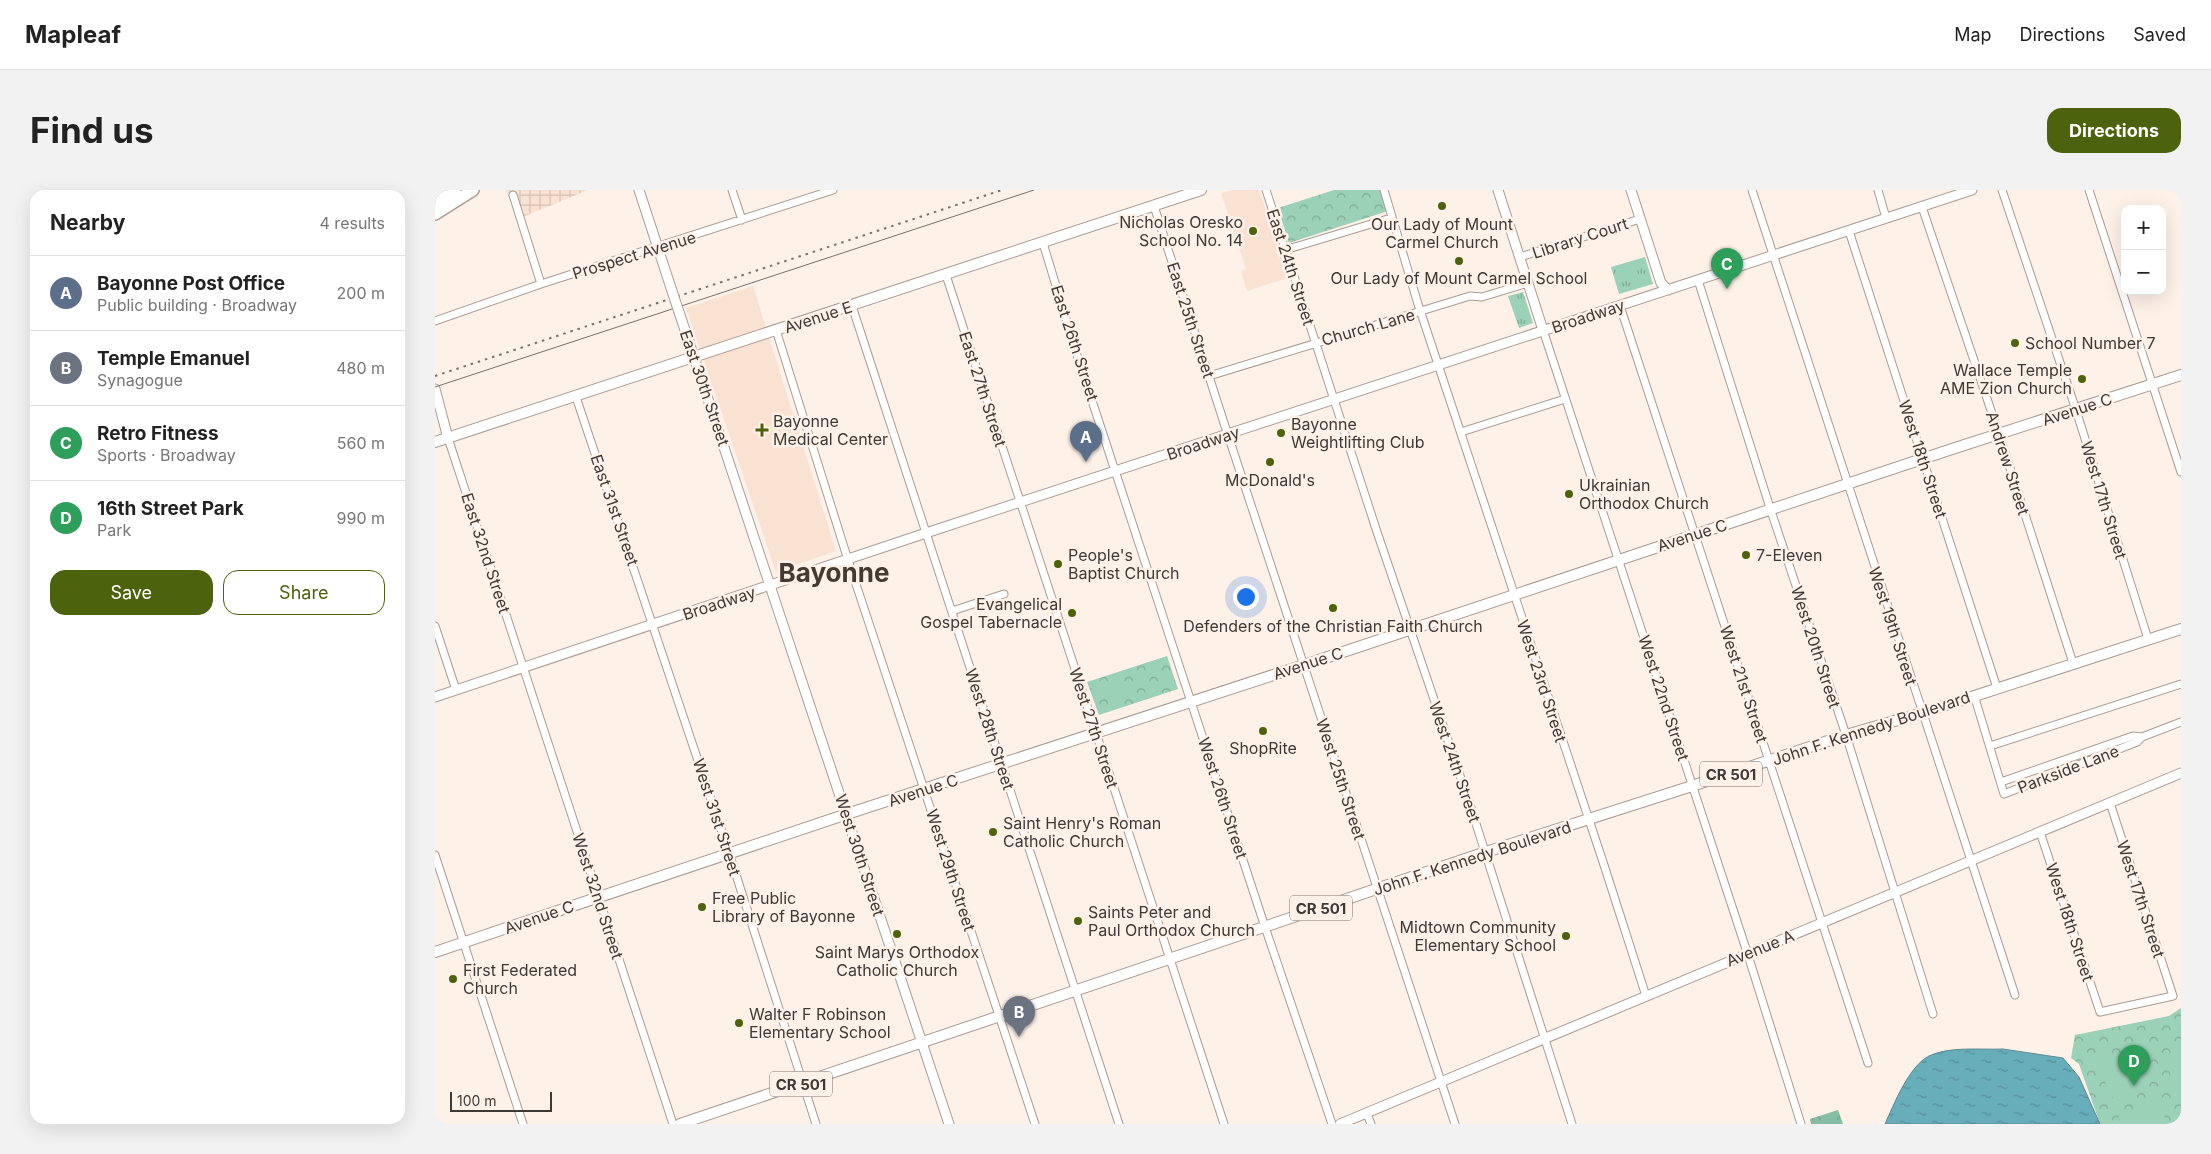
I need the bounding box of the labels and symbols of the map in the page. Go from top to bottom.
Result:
marker: Our Lady of Mount Carmel Church [1436,200,1448,212]
street label: East 24th Street [1263,206,1319,328]
place label: Nicholas Oresko School No. 14 [1119,212,1243,250]
street label: Library Court [1529,213,1631,263]
place label: Our Lady of Mount Carmel Church [1371,214,1513,252]
marker: Nicholas Oresko School No. 14 [1247,225,1259,237]
street label: Prospect Avenue [570,227,698,283]
pin: C [1711,248,1743,289]
marker: Our Lady of Mount Carmel School [1453,255,1465,267]
street label: East 25th Street [1163,260,1219,380]
place label: Our Lady of Mount Carmel School [1331,268,1587,288]
street label: East 26th Street [1047,282,1103,404]
street label: Broadway [1549,295,1627,337]
street label: Avenue E [781,297,855,337]
street label: Church Lane [1319,304,1417,350]
street label: East 30th Street [676,327,734,449]
street label: East 27th Street [955,329,1011,449]
place label: School Number 7 [2025,333,2156,353]
marker: School Number 7 [2009,337,2021,349]
place label: Wallace Temple AME Zion Church [1940,360,2072,398]
marker: Wallace Temple AME Zion Church [2076,373,2088,385]
street label: Avenue C [2039,388,2115,430]
street label: West 18th Street [1894,397,1952,521]
street label: Andrew Street [1982,409,2034,517]
place label: Bayonne Medical Center [773,411,888,449]
place label: Bayonne Weightlifting Club [1291,414,1424,452]
pin: A [1070,421,1102,462]
street label: Broadway [1164,422,1242,464]
marker: Bayonne Medical Center [755,423,769,437]
marker: Bayonne Weightlifting Club [1275,427,1287,439]
street label: West 17th Street [2077,439,2131,561]
street label: East 31st Street [587,452,643,568]
marker: McDonald's [1264,456,1276,468]
place label: McDonald's [1225,470,1315,490]
place label: Ukrainian Orthodox Church [1579,475,1709,513]
marker: Ukrainian Orthodox Church [1563,488,1575,500]
street label: East 32nd Street [457,490,515,616]
street label: Avenue C [1654,514,1730,556]
place label: People's Baptist Church [1068,545,1180,583]
place label: 7-Eleven [1756,545,1822,565]
marker: 7-Eleven [1740,549,1752,561]
district label: Bayonne [779,557,889,588]
marker: People's Baptist Church [1052,558,1064,570]
street label: West 19th Street [1864,564,1922,688]
street label: Broadway [680,582,758,624]
your location [1233,584,1259,610]
street label: West 20th Street [1787,584,1845,710]
place label: Evangelical Gospel Tabernacle [920,594,1062,632]
marker: Defenders of the Christian Faith Church [1327,602,1339,614]
marker: Evangelical Gospel Tabernacle [1066,607,1078,619]
place label: Defenders of the Christian Faith Church [1183,616,1483,636]
street label: West 23rd Street [1513,617,1571,745]
street label: West 21st Street [1716,623,1772,745]
street label: West 22nd Street [1634,633,1694,763]
street label: Avenue C [1270,642,1346,684]
street label: West 27th Street [1065,665,1123,791]
street label: West 28th Street [961,666,1019,792]
street label: John F. Kennedy Boulevard [1769,686,1973,770]
street label: West 24th Street [1425,699,1485,825]
street label: West 25th Street [1312,716,1370,842]
marker: ShopRite [1257,725,1269,737]
street label: West 26th Street [1194,735,1252,861]
place label: ShopRite [1229,738,1297,758]
street label: Parkside Lane [2014,740,2122,798]
street label: West 31st Street [689,756,745,878]
road number: CR 501 [1700,762,1762,786]
street label: Avenue C [885,769,961,811]
street label: West 30th Street [831,792,889,918]
street label: West 29th Street [922,807,980,933]
place label: Saint Henry's Roman Catholic Church [1003,813,1161,851]
street label: John F. Kennedy Boulevard [1370,816,1574,900]
marker: Saint Henry's Roman Catholic Church [987,826,999,838]
street label: West 32nd Street [568,831,628,961]
street label: West 17th Street [2113,838,2169,960]
street label: West 18th Street [2041,860,2099,984]
place label: Free Public Library of Bayonne [712,888,855,926]
street label: Avenue C [502,896,576,938]
road number: CR 501 [1290,896,1352,920]
marker: Free Public Library of Bayonne [696,901,708,913]
place label: Saints Peter and Paul Orthodox Church [1088,902,1255,940]
marker: Saints Peter and Paul Orthodox Church [1072,915,1084,927]
place label: Midtown Community Elementary School [1400,917,1556,955]
street label: Avenue A [1723,925,1797,971]
marker: Saint Marys Orthodox Catholic Church [891,928,903,940]
marker: Midtown Community Elementary School [1560,930,1572,942]
place label: Saint Marys Orthodox Catholic Church [815,942,980,980]
place label: First Federated Church [463,960,577,998]
marker: First Federated Church [447,973,459,985]
pin: B [1003,996,1035,1037]
place label: Walter F Robinson Elementary School [749,1004,891,1042]
marker: Walter F Robinson Elementary School [733,1017,745,1029]
pin: D [2118,1045,2150,1086]
road number: CR 501 [770,1072,832,1096]
scale bar [450,1089,553,1112]

